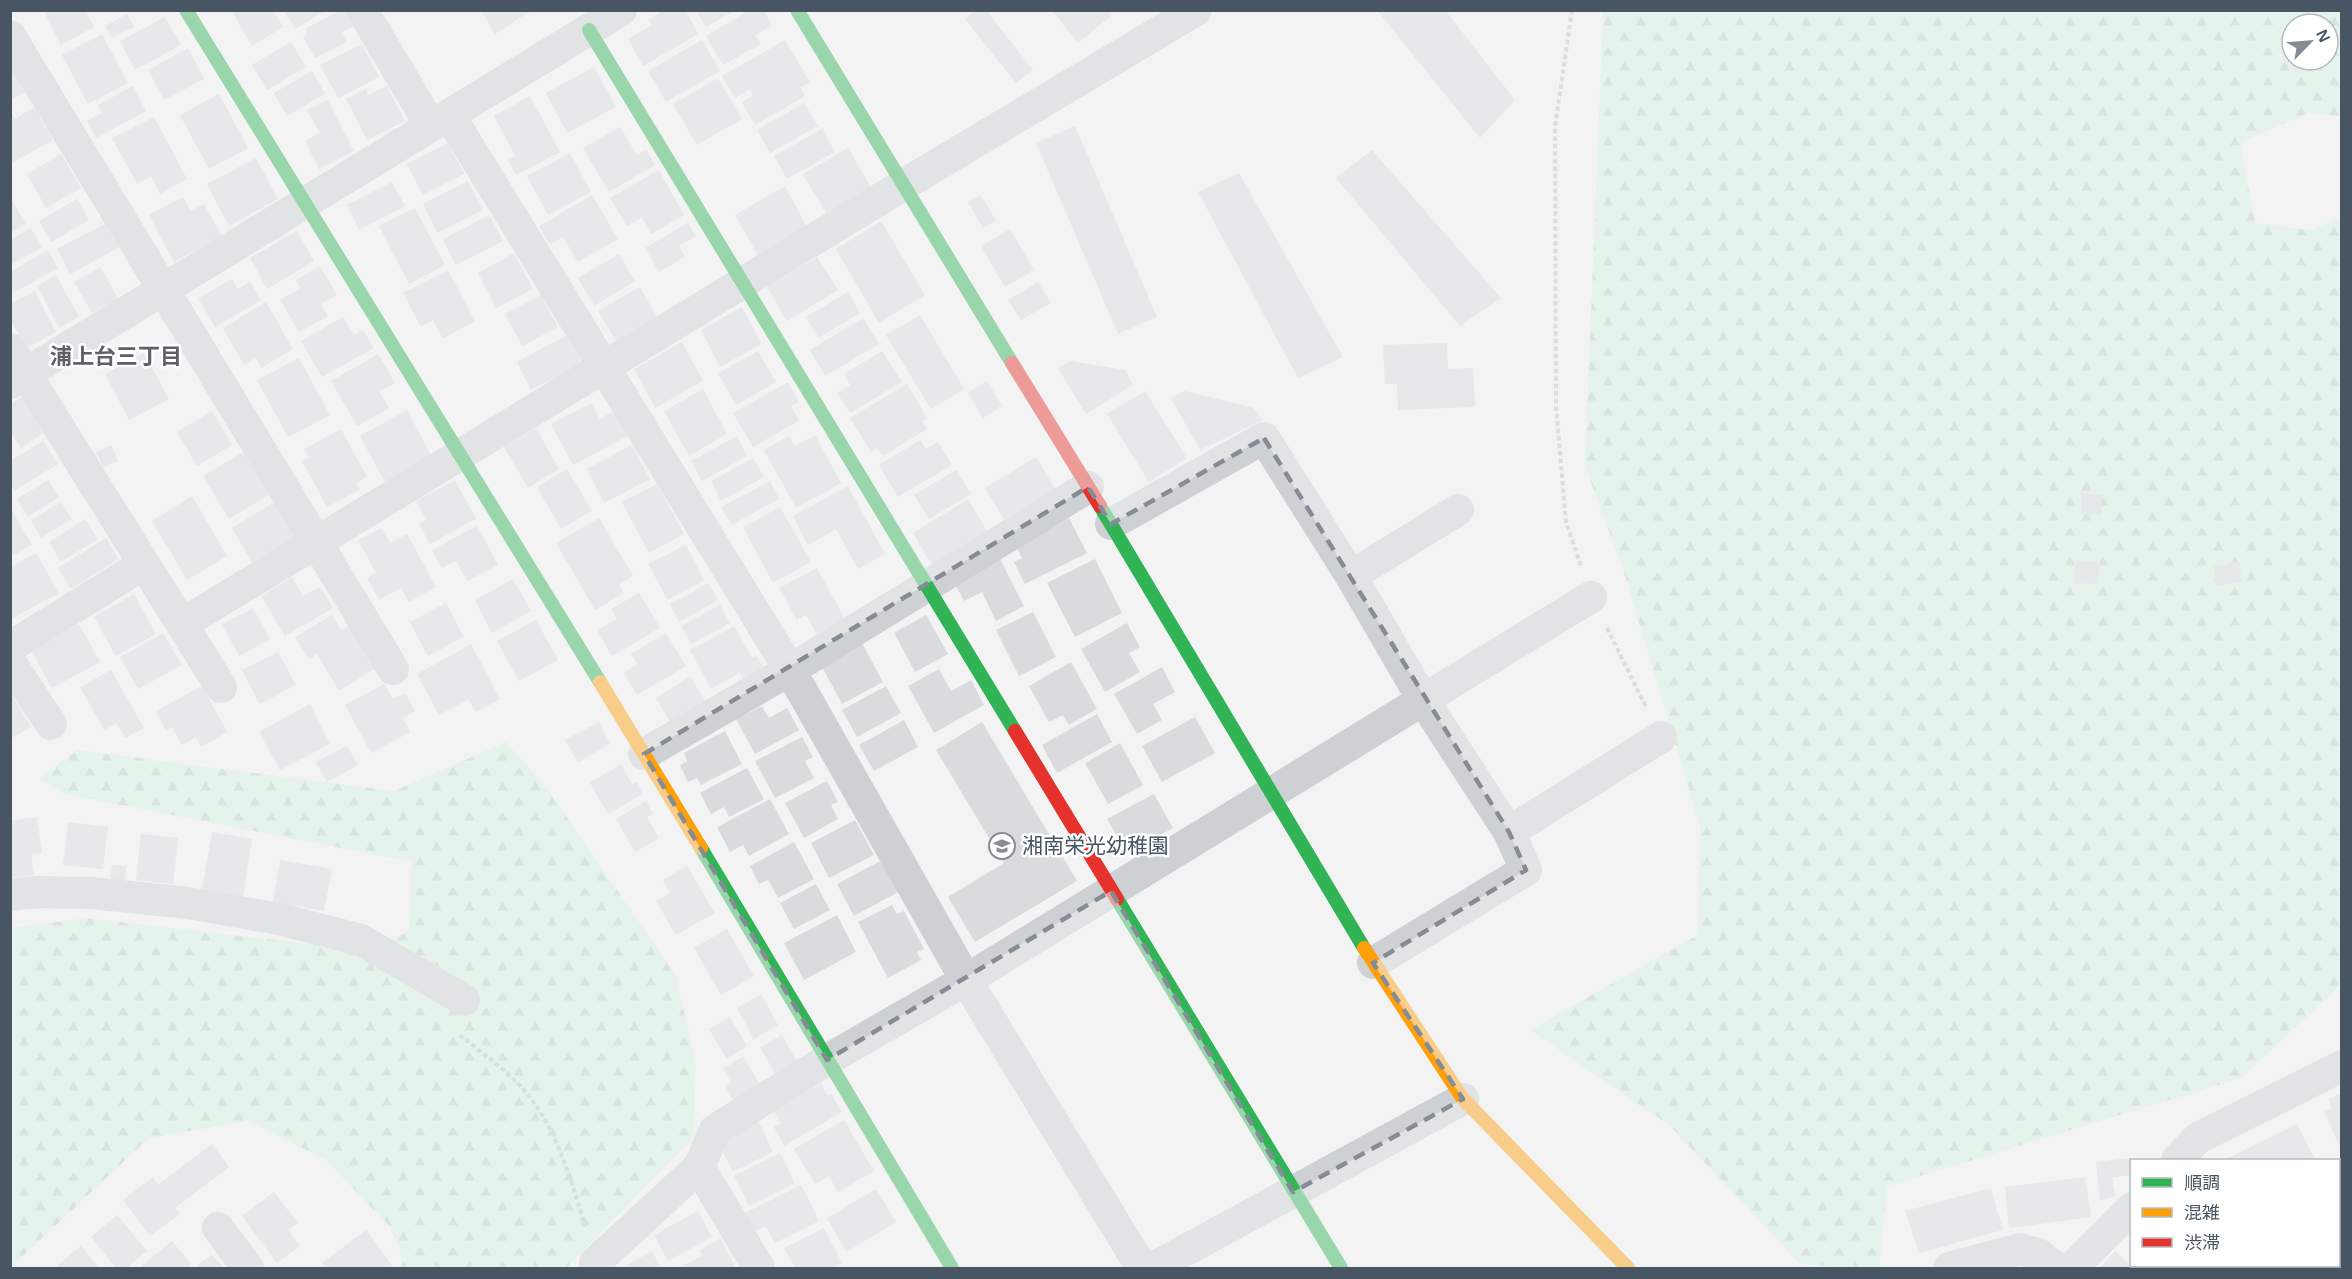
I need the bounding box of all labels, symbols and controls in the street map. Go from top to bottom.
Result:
north arrow [2280,12,2340,72]
text: N [2313,27,2333,45]
district label: 浦上台三丁目 [50,344,182,369]
school or university icon: 湘南栄光幼稚園 [987,831,1017,861]
place label: 湘南栄光幼稚園 [1022,834,1169,857]
legend [2130,1159,2340,1267]
text: 順調 [2184,1173,2220,1193]
text: 混雑 [2184,1203,2220,1223]
text: 渋滞 [2184,1233,2220,1253]

